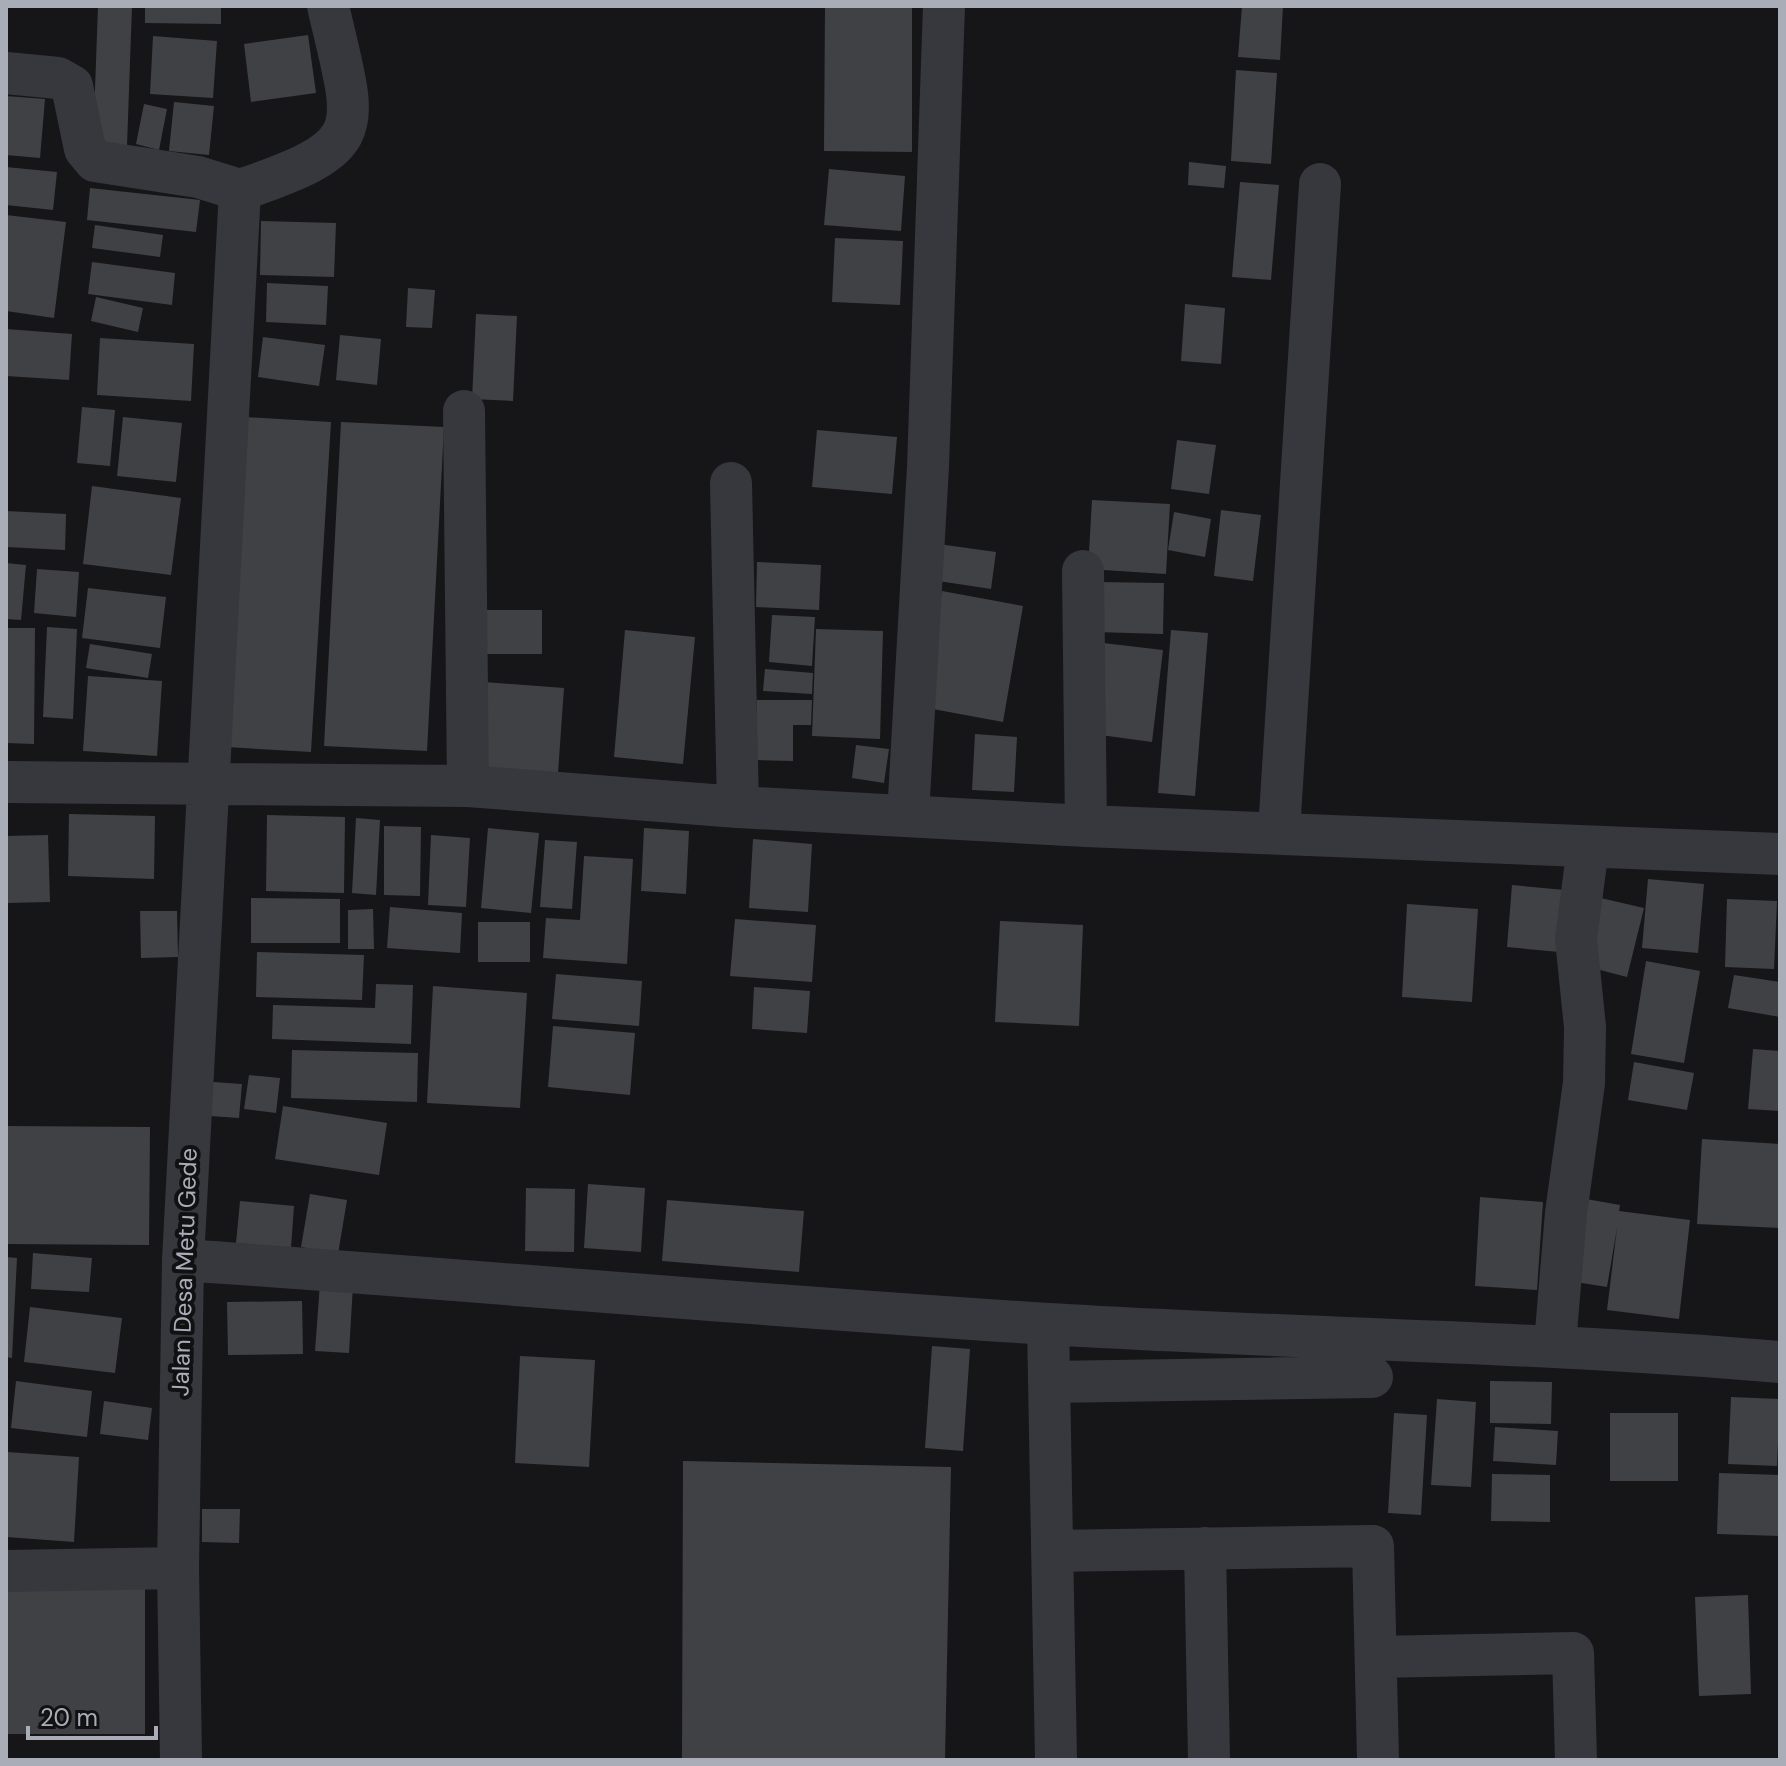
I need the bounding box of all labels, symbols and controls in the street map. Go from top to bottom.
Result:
street label: Jalan Desa Metu Gede [164,1147,204,1397]
scale bar [28,1690,156,1740]
text: 20 m [40,1702,98,1733]

